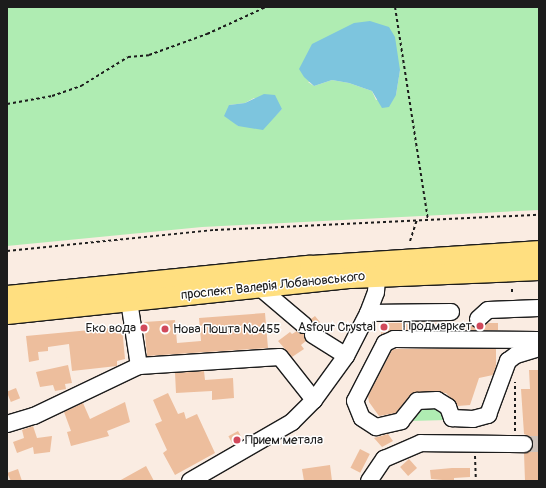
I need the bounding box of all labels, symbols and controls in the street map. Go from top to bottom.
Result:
street label: проспект Валерія Лобановського [180,269,366,303]
place label: Продмаркет [403,318,472,334]
place label: Asfour Crystal [298,319,376,335]
place label: Еко вода [86,320,136,336]
place label: Нова Пошта №455 [173,321,280,337]
marker: Продмаркет [475,321,485,331]
marker: Asfour Crystal [379,322,389,332]
marker: Еко вода [139,323,149,333]
marker: Нова Пошта №455 [160,324,170,334]
place label: Прием метала [245,432,323,448]
marker: Прием метала [232,435,242,445]

